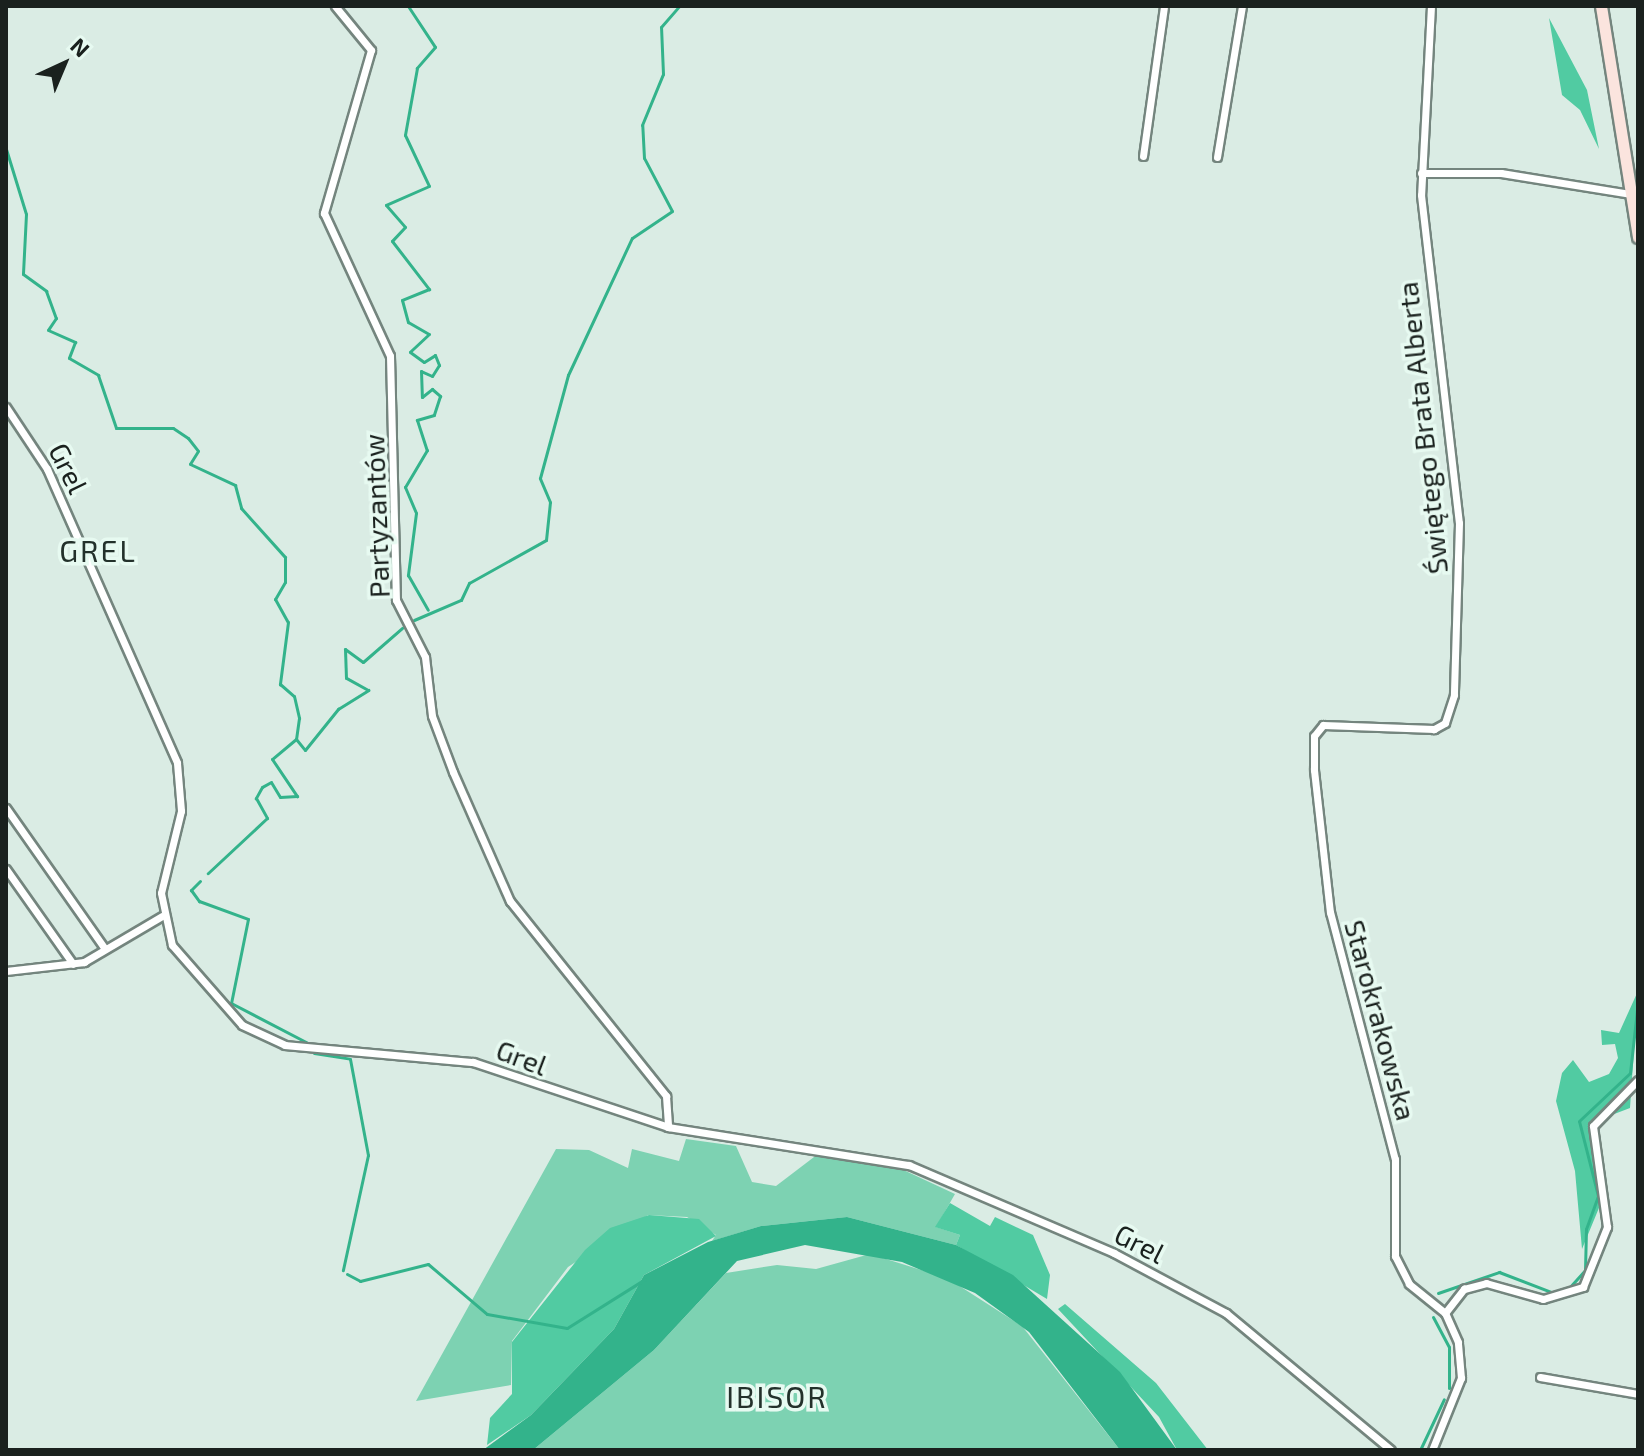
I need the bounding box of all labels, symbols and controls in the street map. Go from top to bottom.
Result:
north arrow [24,24,104,104]
text: N [66,32,95,62]
street label: Świętego Brata Alberta [1390,280,1454,576]
street label: Partyzantów [356,433,396,599]
street label: Grel [43,437,95,499]
district label: GREL [59,532,137,568]
street label: Starokrakowska [1338,916,1424,1124]
street label: Grel [492,1032,552,1082]
street label: Grel [1109,1216,1171,1270]
district label: IBISOR [726,1378,828,1414]

